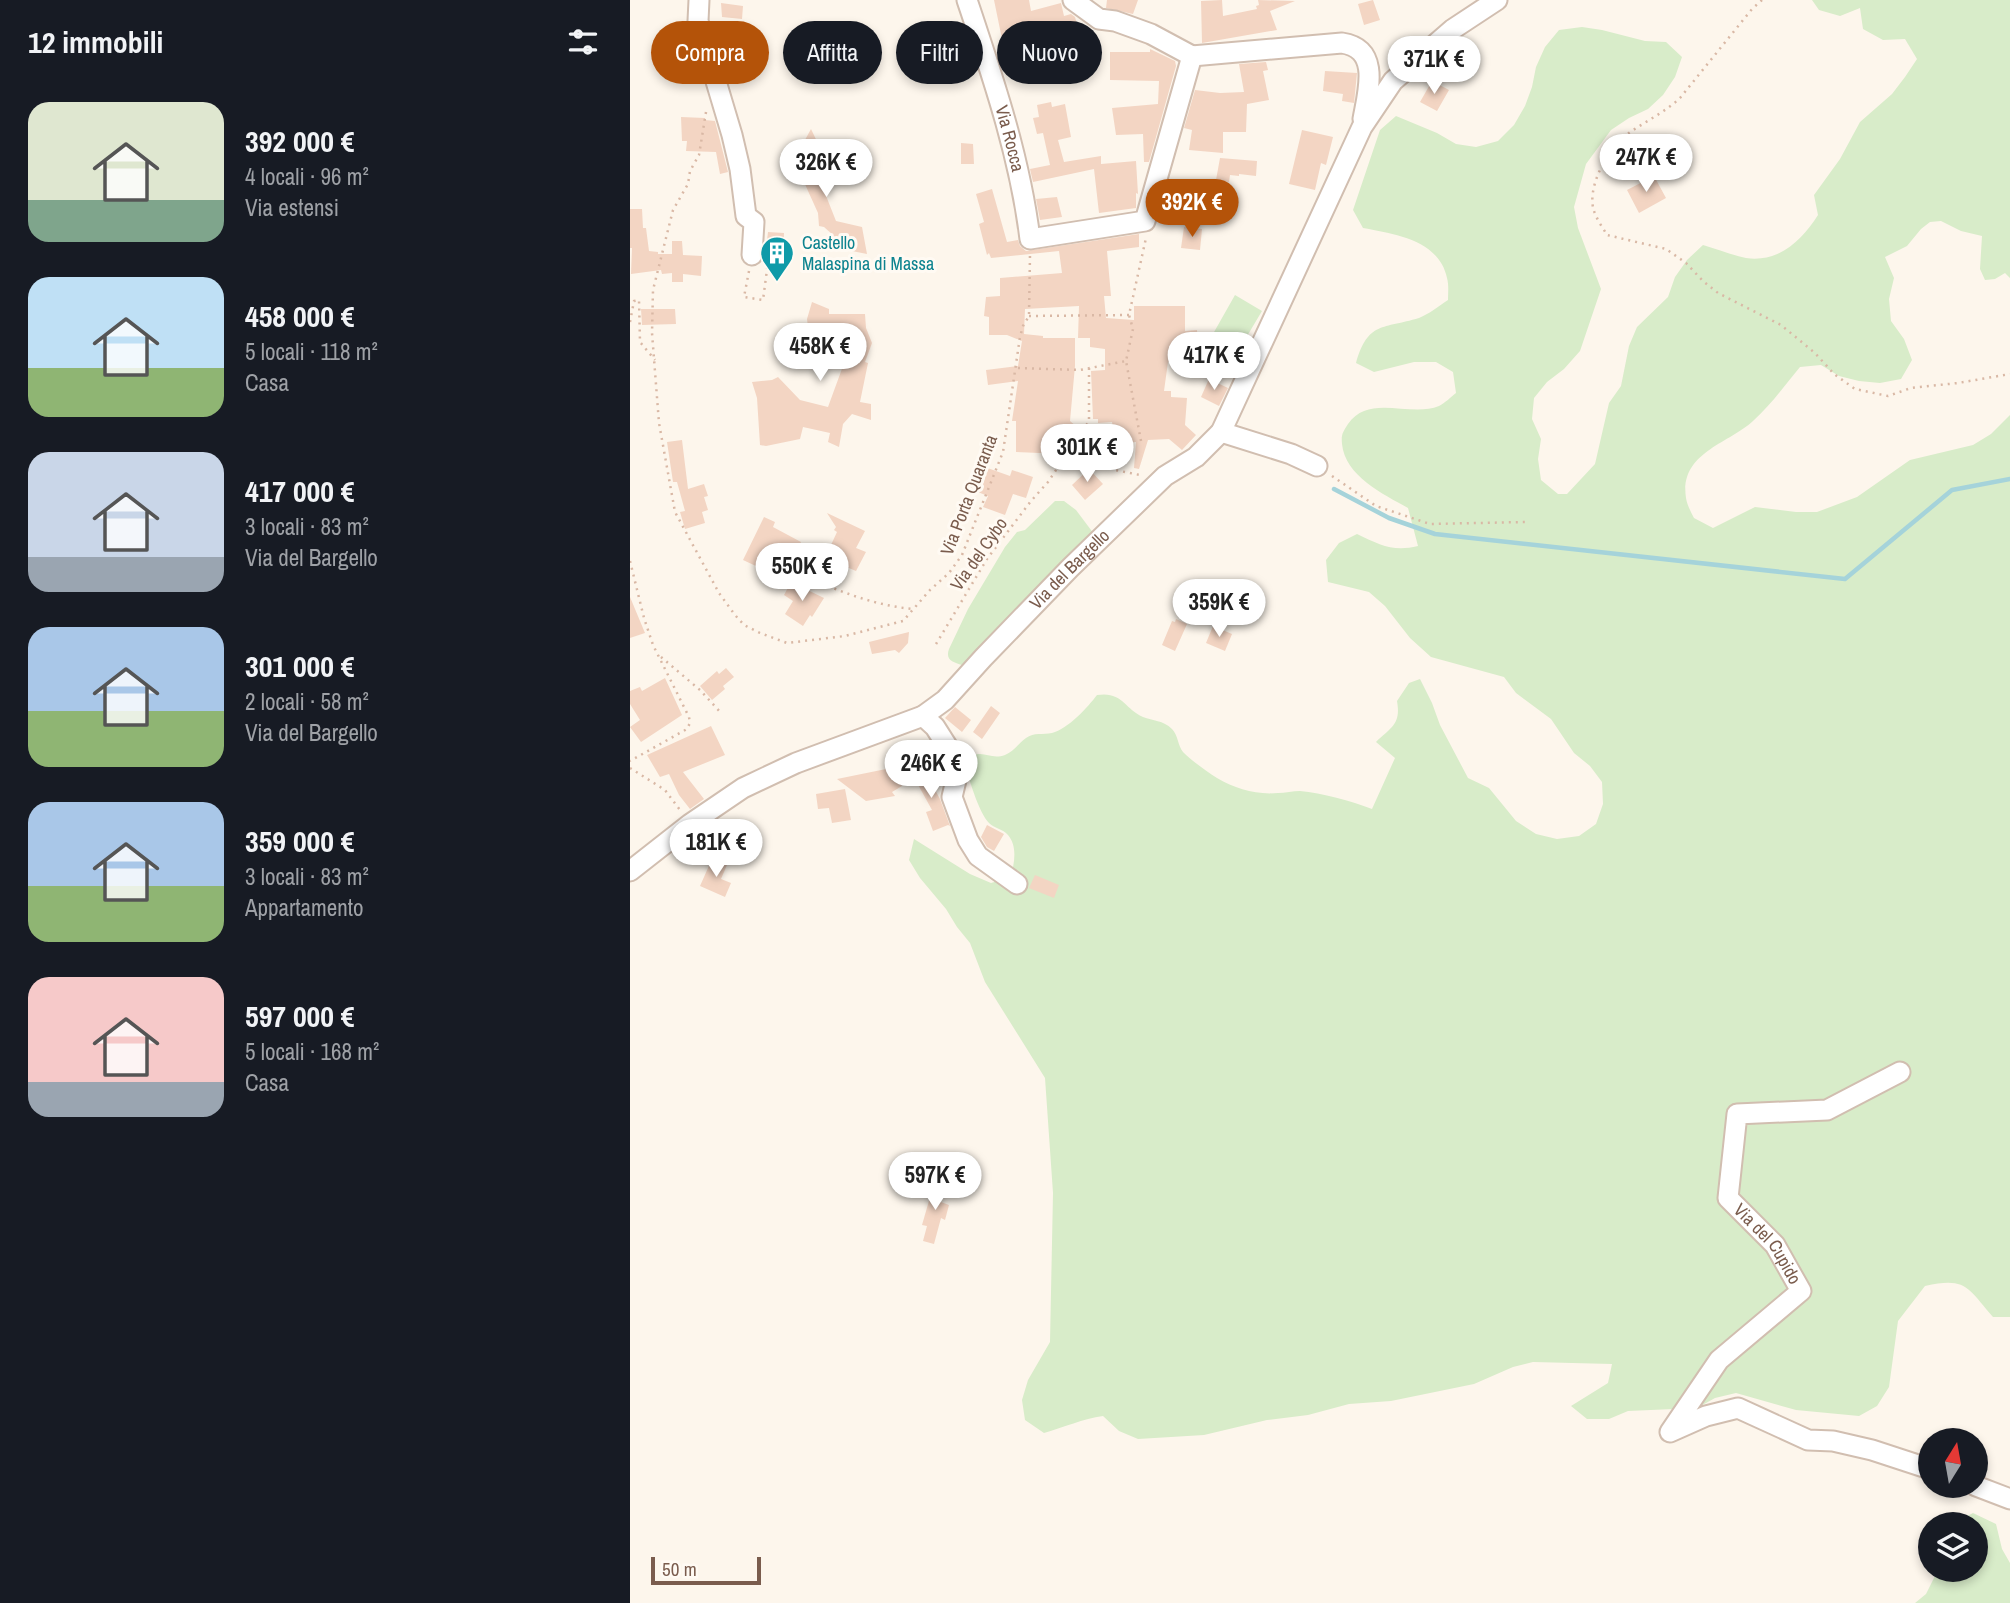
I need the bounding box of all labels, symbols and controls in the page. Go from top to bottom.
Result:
chip: Compra [651,21,769,84]
chip: Affitta [783,21,882,84]
chip: Filtri [896,21,983,84]
chip: Nuovo [997,21,1102,84]
text: 12 immobili [28,22,163,62]
icon: filters [564,23,602,61]
pin: 371K € [1377,36,1491,96]
text: 371K € [1404,43,1464,74]
street label: Via Rocca [989,102,1031,174]
text: 392 000 € [245,121,354,161]
icon: home [84,130,168,214]
pin: 247K € [1589,134,1703,194]
pin: 326K € [769,140,883,199]
text: 247K € [1616,141,1676,172]
text: 326K € [796,146,856,177]
text: 4 locali · 96 m² [245,161,369,192]
pin: 392K € [1135,180,1249,239]
text: 392K € [1162,186,1222,217]
text: Via estensi [245,192,339,223]
place label: Castello Malaspina di Massa [802,230,934,276]
building icon: Castello Malaspina di Massa [758,234,796,283]
text: 458 000 € [245,296,354,336]
icon: home [84,305,168,389]
pin: 458K € [763,324,877,383]
text: 458K € [790,330,850,361]
pin: 417K € [1157,332,1271,392]
text: 5 locali · 118 m² [245,336,378,367]
text: 417K € [1184,339,1244,370]
text: Casa [245,367,289,398]
pin: 301K € [1030,424,1144,484]
street label: Via Porta Quaranta [934,431,1003,559]
text: 301K € [1057,431,1117,462]
text: 417 000 € [245,471,354,511]
icon: home [84,480,168,564]
text: 3 locali · 83 m² [245,511,369,542]
street label: Via del Cybo [944,512,1013,595]
street label: Via del Bargello [1024,523,1115,615]
text: Via del Bargello [245,542,378,573]
pin: 550K € [745,544,859,603]
text: 550K € [772,550,832,581]
pin: 359K € [1162,580,1276,639]
text: 359K € [1189,586,1249,617]
text: 301 000 € [245,646,354,686]
icon: home [84,655,168,739]
text: 2 locali · 58 m² [245,686,369,717]
text: Via del Bargello [245,717,378,748]
pin: 246K € [874,740,988,800]
text: 246K € [901,747,961,778]
pin: 181K € [659,820,773,879]
text: 359 000 € [245,821,354,861]
text: 181K € [686,826,746,857]
icon: home [84,830,168,914]
text: 3 locali · 83 m² [245,861,369,892]
text: Appartamento [245,892,363,923]
text: 597 000 € [245,996,354,1036]
icon: home [84,1005,168,1089]
text: 5 locali · 168 m² [245,1036,379,1067]
text: Casa [245,1067,289,1098]
pin: 597K € [878,1152,992,1212]
text: 597K € [905,1159,965,1190]
street label: Via del Cupido [1728,1198,1808,1289]
north arrow [1918,1428,1988,1498]
map controls [1918,1428,1988,1582]
button: layers [1918,1512,1988,1582]
scale bar [651,1554,761,1586]
text: 50 m [662,1556,697,1582]

